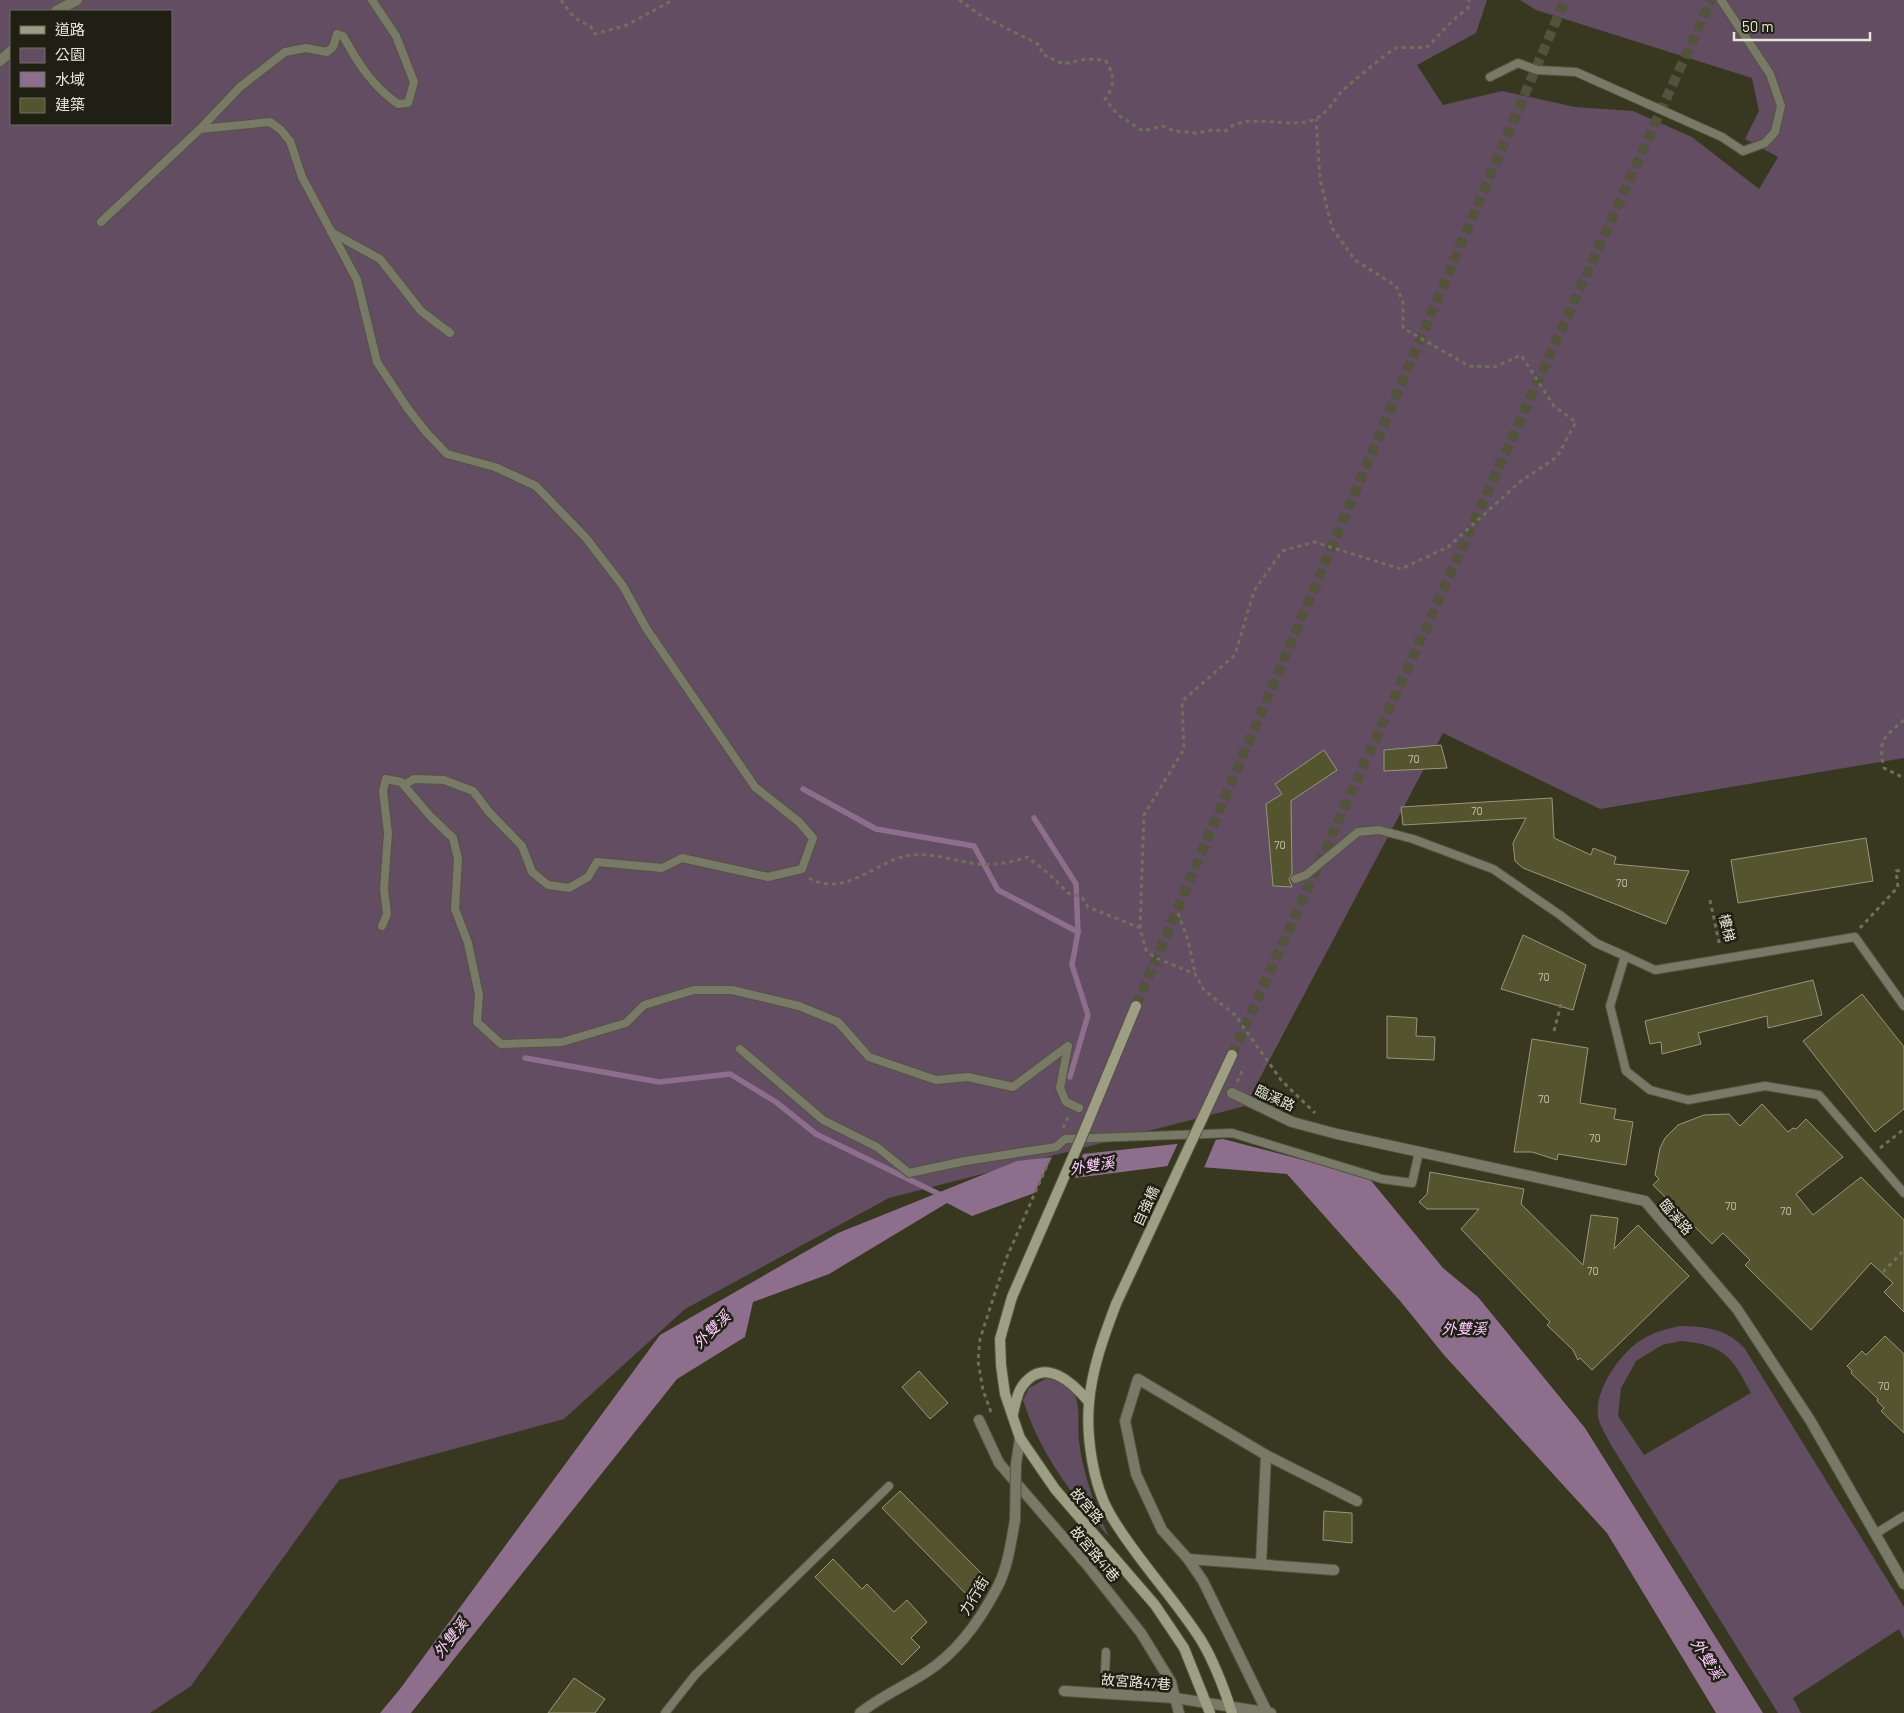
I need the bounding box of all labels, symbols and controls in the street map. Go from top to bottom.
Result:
legend [10,10,172,125]
scale bar [1734,10,1870,42]
text: 50 m [1742,17,1774,35]
text: 道路 [55,20,85,38]
text: 公園 [55,45,85,63]
text: 水域 [55,70,85,88]
text: 建築 [55,95,85,113]
house number: 70 [1408,752,1420,765]
house number: 70 [1471,804,1483,817]
house number: 70 [1274,838,1286,851]
house number: 70 [1616,876,1628,889]
street label: 樓梯 [1716,912,1739,943]
house number: 70 [1538,970,1550,983]
street label: 臨溪路 [1253,1081,1298,1114]
house number: 70 [1538,1092,1550,1105]
house number: 70 [1589,1131,1601,1144]
water label: 外雙溪 [1068,1152,1117,1177]
street label: 自強橋 [1129,1183,1162,1228]
street label: 臨溪路 [1656,1195,1697,1238]
house number: 70 [1725,1199,1737,1212]
house number: 70 [1780,1204,1792,1217]
house number: 70 [1587,1264,1599,1277]
water label: 外雙溪 [689,1306,735,1352]
water label: 外雙溪 [1441,1319,1488,1337]
house number: 70 [1878,1379,1890,1392]
street label: 故宮路 [1067,1484,1108,1527]
street label: 故宮路41巷 [1067,1522,1124,1585]
street label: 力行街 [955,1573,992,1618]
water label: 外雙溪 [429,1613,472,1661]
water label: 外雙溪 [1688,1635,1729,1684]
street label: 故宮路47巷 [1101,1671,1172,1692]

